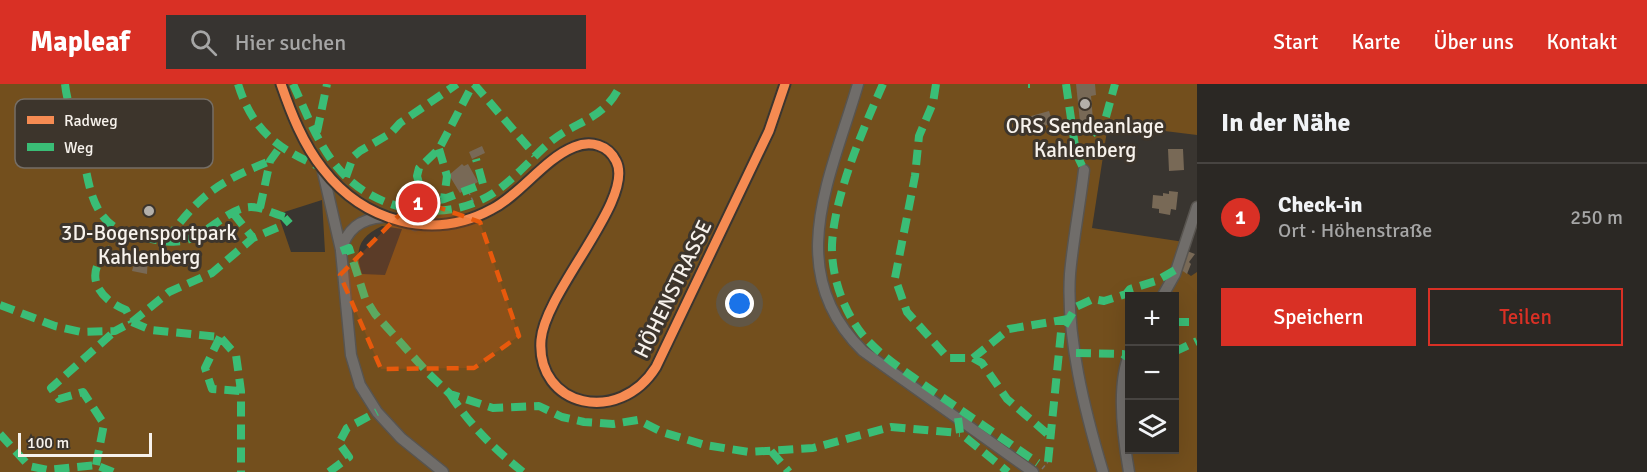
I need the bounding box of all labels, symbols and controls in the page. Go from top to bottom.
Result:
search box [166,15,586,69]
text: Mapleaf [30,25,130,59]
icon: search [187,26,220,59]
text: Hier suchen [235,29,346,56]
text: Start [1273,29,1318,55]
text: Karte [1351,29,1400,55]
text: Über uns [1433,29,1514,55]
text: Kontakt [1547,29,1617,55]
marker: ORS Sendeanlage Kahlenberg [1078,97,1092,111]
legend [15,99,213,168]
text: In der Nähe [1221,107,1351,139]
text: Radweg [64,111,118,131]
place label: ORS Sendeanlage Kahlenberg [1006,113,1164,163]
text: Weg [64,138,93,158]
pin: 1 [398,180,438,226]
text: Check-in [1278,191,1363,218]
marker: 3D-Bogensportpark Kahlenberg [142,204,156,218]
text: 1 [1235,205,1246,230]
text: 250 m [1570,205,1623,230]
street label: HÖHENSTRASSE [628,216,718,362]
text: Ort · Höhenstraße [1278,218,1432,243]
place label: 3D-Bogensportpark Kahlenberg [61,220,237,270]
button: Speichern [1221,288,1416,346]
button: Teilen [1428,288,1623,346]
your location [725,289,754,318]
map controls [1125,292,1179,454]
button: + [1125,292,1179,346]
button: − [1125,346,1179,400]
button: layers [1125,400,1179,454]
scale bar [18,430,152,458]
text: 100 m [27,433,69,453]

